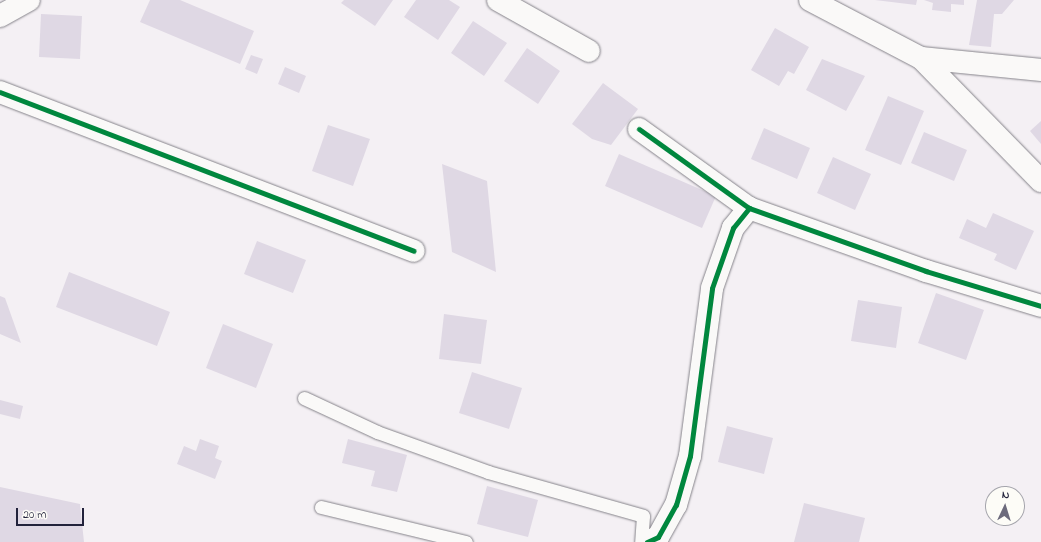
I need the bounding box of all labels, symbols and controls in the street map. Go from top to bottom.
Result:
north arrow [985,486,1025,526]
text: N [1001,487,1010,503]
scale bar [18,500,86,526]
text: 20 m [23,506,46,524]

